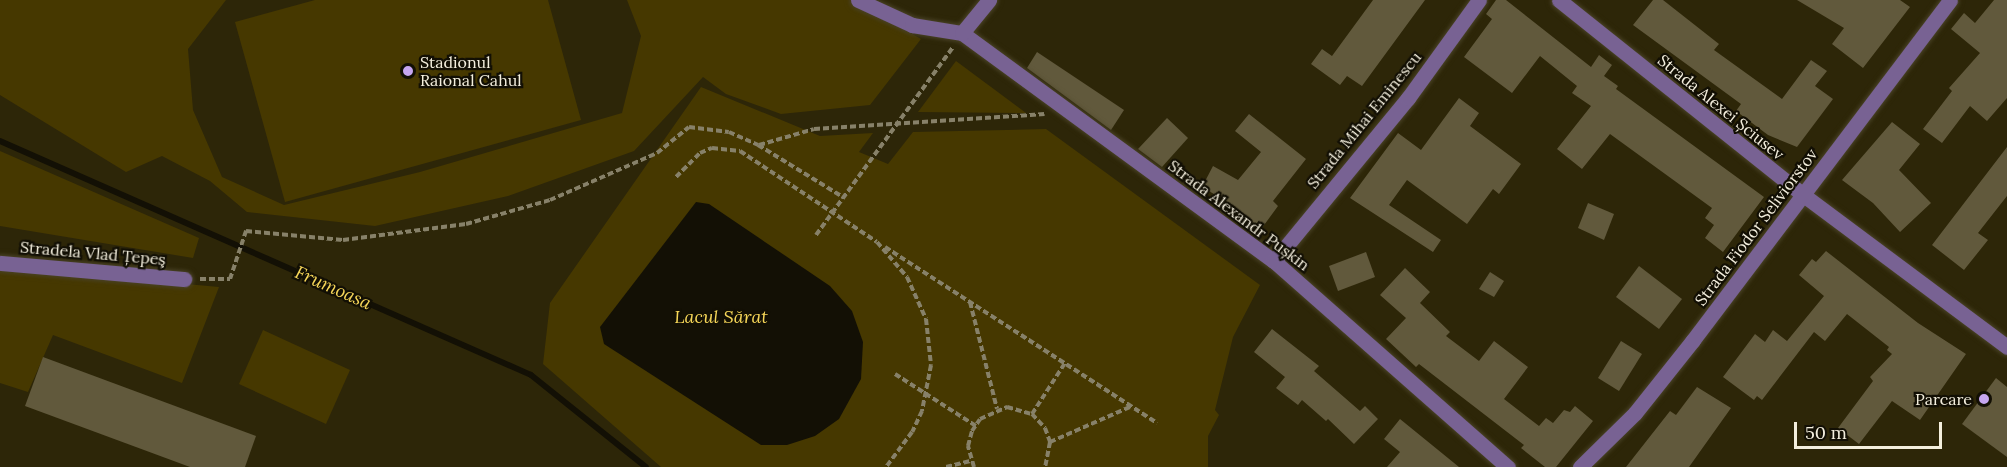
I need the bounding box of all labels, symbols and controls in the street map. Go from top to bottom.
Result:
street label: Strada Mihai Eminescu [1303,48,1425,192]
street label: Strada Alexei Șciusev [1654,50,1788,164]
place label: Stadionul Raional Cahul [420,52,522,90]
marker: Stadionul Raional Cahul [401,64,415,78]
street label: Strada Fiodor Seliviorstov [1691,145,1821,309]
street label: Strada Alexandr Pușkin [1165,156,1313,274]
street label: Stradela Vlad Țepeş [19,237,167,269]
water label: Frumoasa [292,262,374,314]
water label: Lacul Sărat [674,306,768,328]
place label: Parcare [1915,389,1972,409]
marker: Parcare [1977,392,1991,406]
scale bar [1797,410,1946,448]
text: 50 m [1805,421,1847,444]

